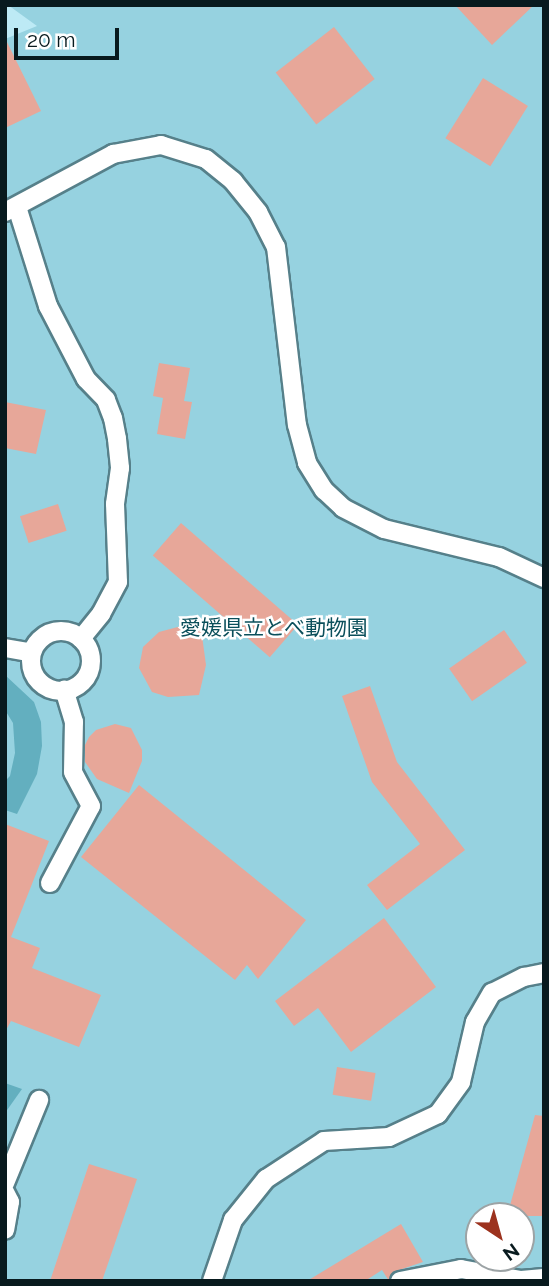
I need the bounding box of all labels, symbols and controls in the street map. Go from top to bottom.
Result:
scale bar [18,14,122,58]
text: 20 m [27,27,75,52]
park label: 愛媛県立とべ動物園 [180,615,368,641]
north arrow [465,1202,535,1272]
text: N [499,1239,523,1266]

